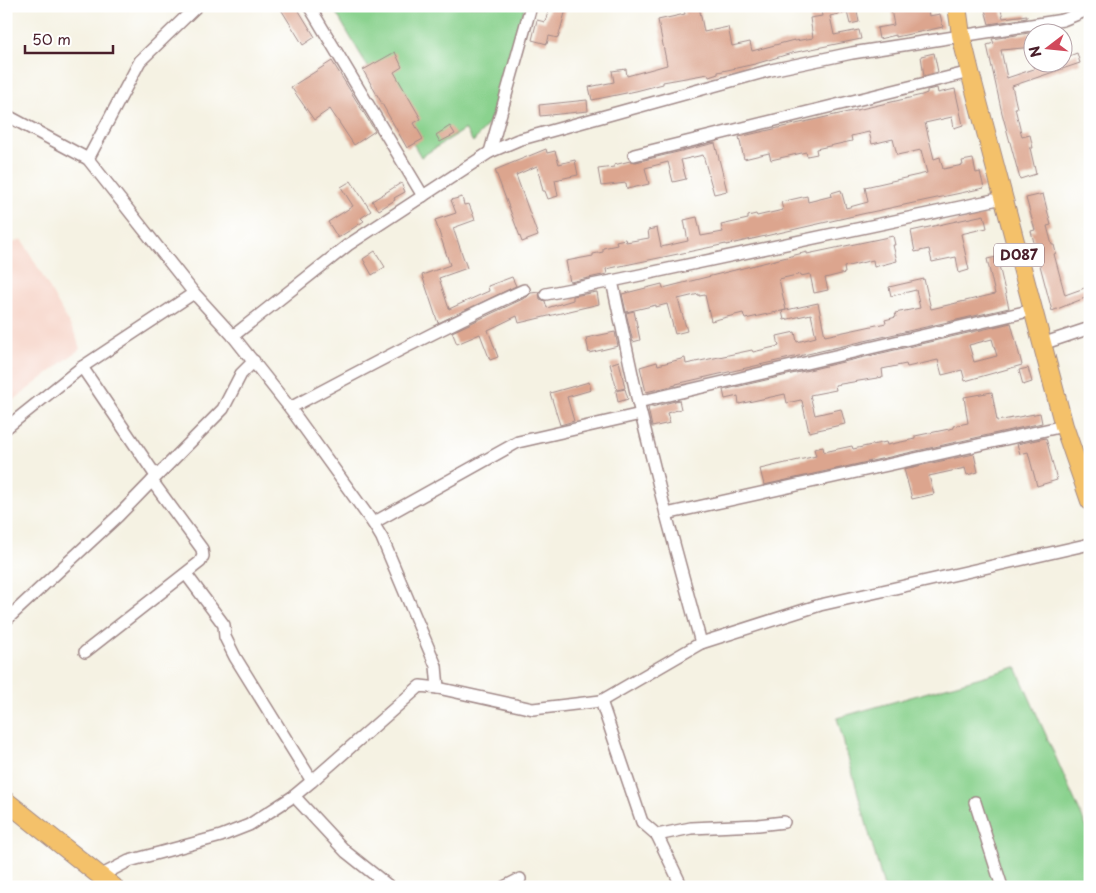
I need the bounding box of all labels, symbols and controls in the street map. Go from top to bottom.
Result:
scale bar [25,22,112,54]
north arrow [1024,22,1074,72]
text: 50 m [32,27,71,50]
text: N [1023,43,1047,60]
road number: D087 [994,244,1044,266]

